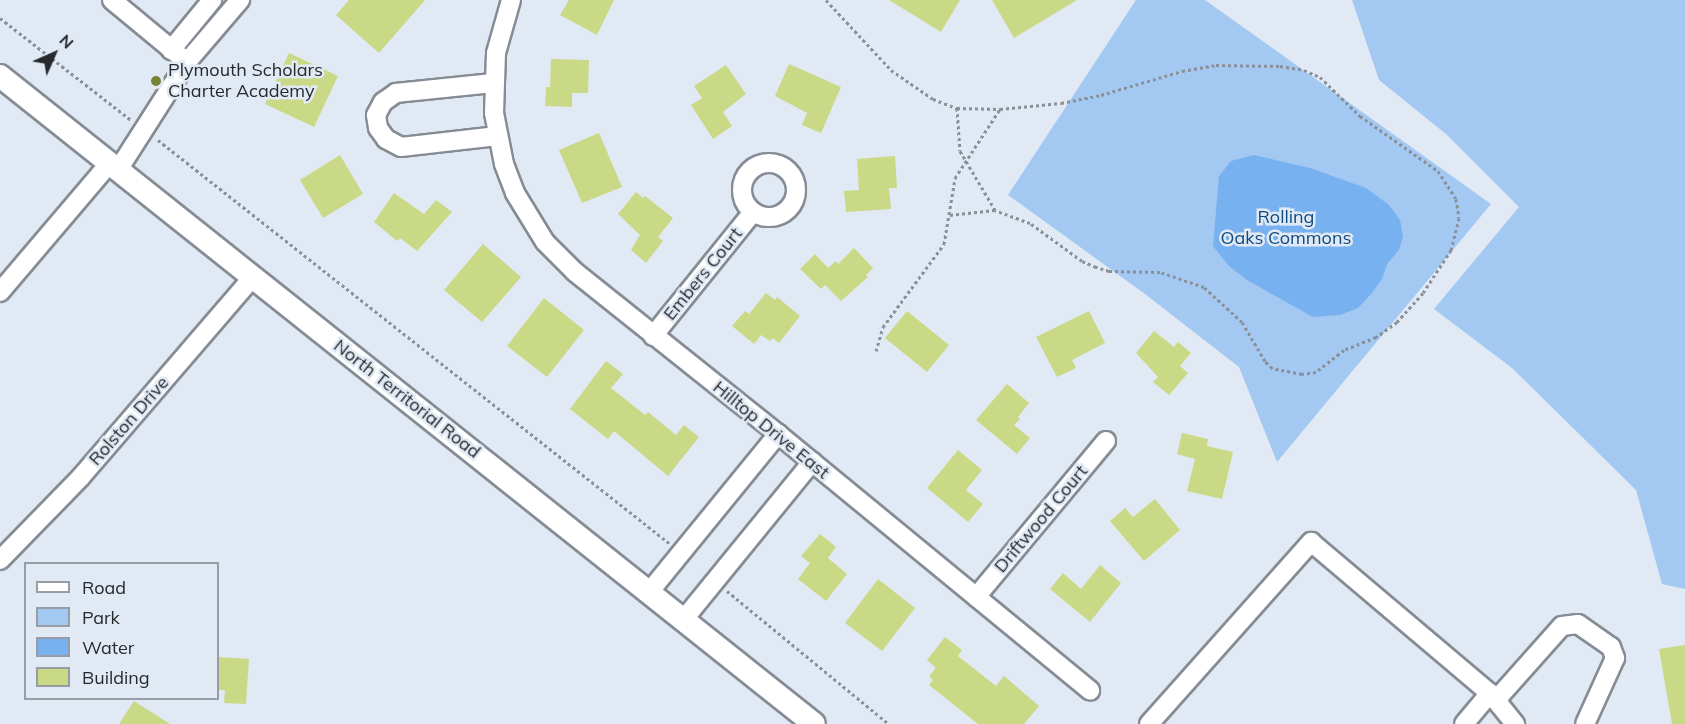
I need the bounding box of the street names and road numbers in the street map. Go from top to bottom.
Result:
street label: Embers Court [659,223,747,325]
street label: North Territorial Road [329,335,485,463]
street label: Rolston Drive [84,372,174,470]
street label: Hilltop Drive East [709,377,833,483]
street label: Driftwood Court [990,461,1092,577]

